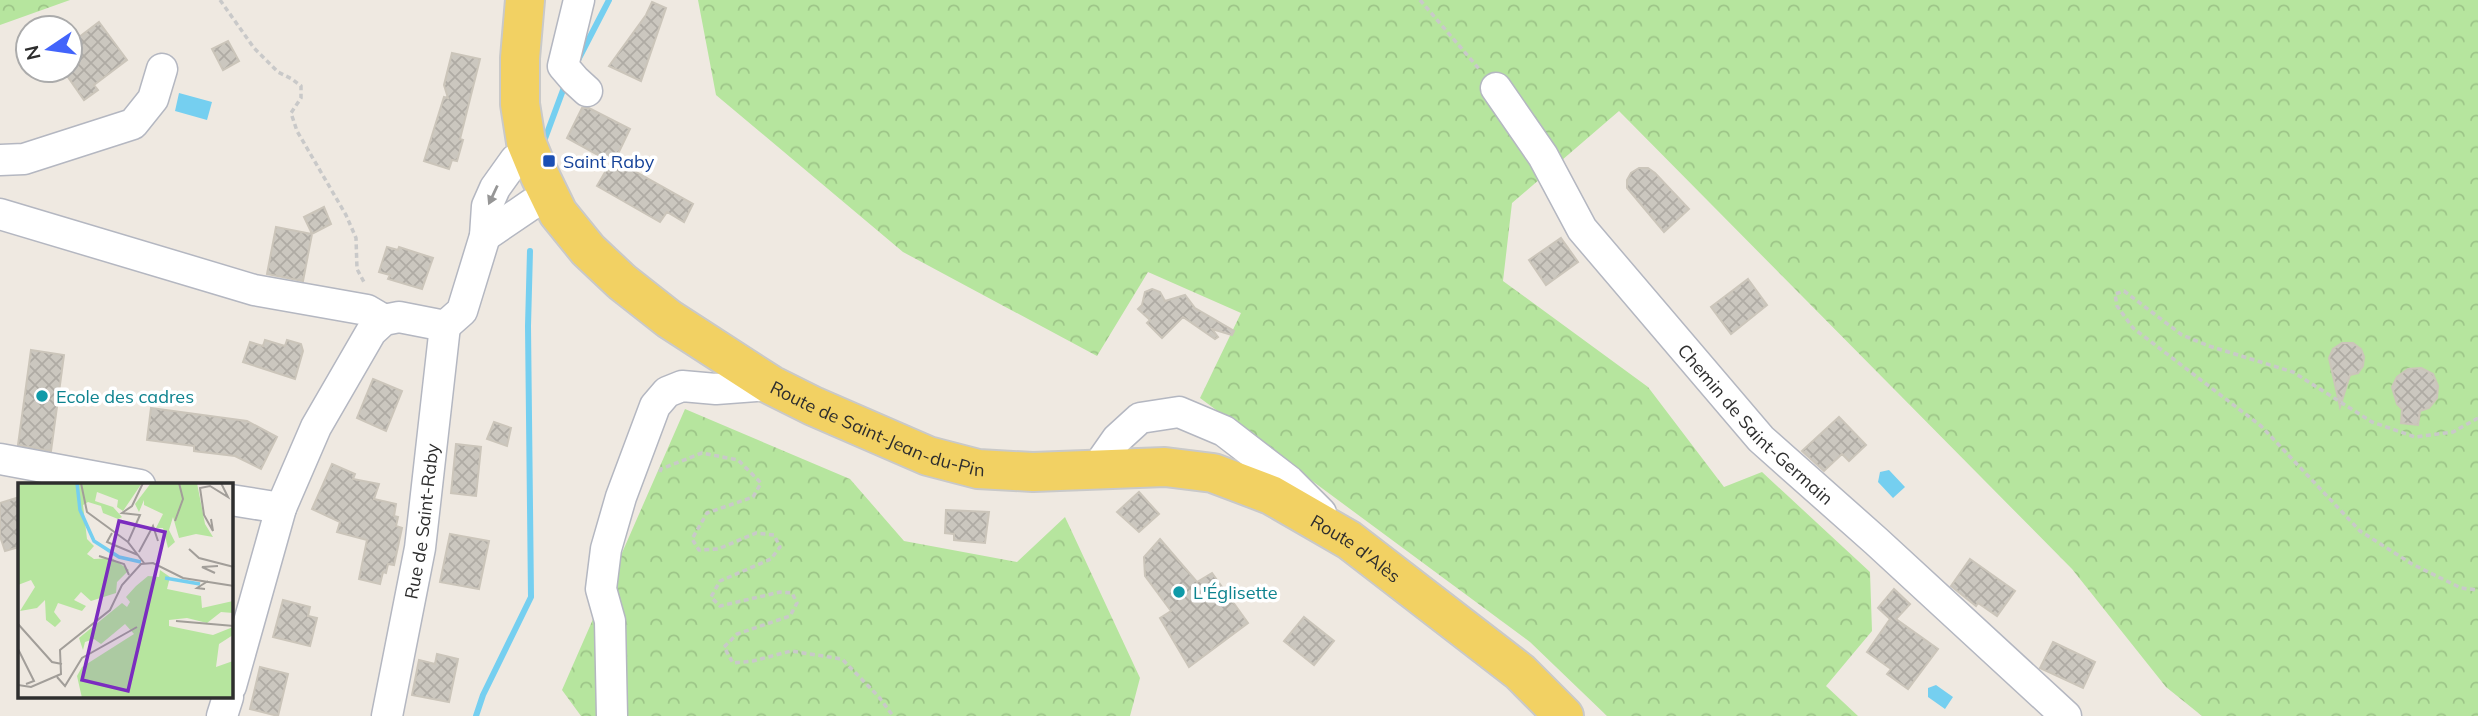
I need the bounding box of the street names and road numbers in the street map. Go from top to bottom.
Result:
street label: Chemin de Saint-Germain [1673,339,1838,509]
street label: Route de Saint-Jean-du-Pin [767,375,985,481]
street label: Rue de Saint-Raby [399,442,443,601]
street label: Route d'Alès [1307,509,1406,587]

